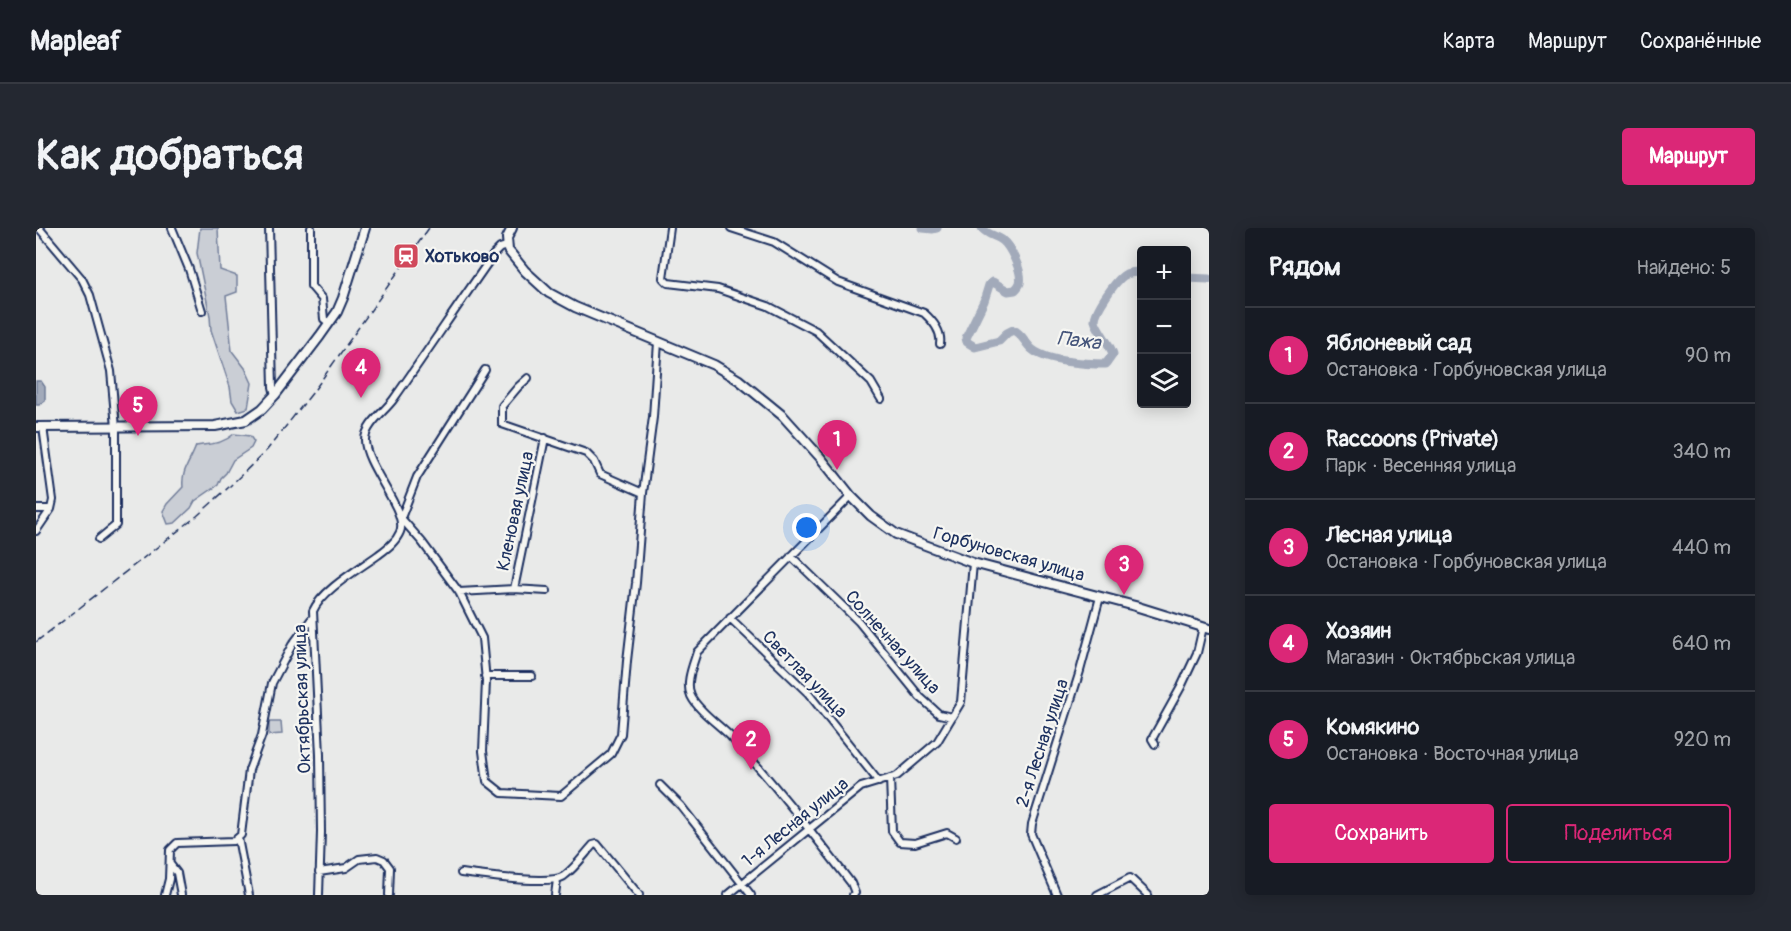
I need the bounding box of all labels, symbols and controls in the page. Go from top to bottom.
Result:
text: Mapleaf [30,24,121,59]
text: Карта [1443,28,1495,55]
text: Маршрут [1528,28,1607,55]
text: Сохранённые [1640,28,1761,55]
button: Маршрут [1622,128,1755,185]
text: Как добраться [36,130,303,182]
station icon: Хотьково [391,241,421,271]
place label: Хотьково [425,245,499,268]
map controls [1137,246,1191,408]
button: + [1137,246,1191,300]
text: Рядом [1269,251,1341,283]
text: Найдено: 5 [1636,255,1731,280]
button: − [1137,300,1191,354]
water label: Пажа [1056,325,1104,356]
text: Яблоневый сад [1326,329,1472,357]
text: 1 [1285,343,1292,368]
text: 90 m [1685,343,1731,368]
pin: 4 [342,348,380,398]
button: layers [1137,354,1191,408]
text: Остановка · Горбуновская улица [1326,357,1607,382]
pin: 5 [118,386,158,436]
pin: 1 [818,420,856,470]
text: Raccoons (Private) [1326,425,1499,453]
text: 2 [1283,439,1294,464]
text: 340 m [1672,439,1731,464]
street label: Кленовая улица [492,449,539,573]
text: Парк · Весенняя улица [1326,453,1516,478]
your location [792,513,821,542]
text: Лесная улица [1326,521,1452,549]
street label: Горбуновская улица [931,522,1087,587]
text: 3 [1283,535,1294,560]
text: 440 m [1672,535,1731,560]
pin: 3 [1104,546,1144,595]
text: Остановка · Горбуновская улица [1326,549,1607,574]
street label: Солнечная улица [840,586,945,699]
text: Хозяин [1326,617,1391,645]
street label: Октябрьская улица [288,624,317,774]
street label: Светлая улица [757,626,852,723]
text: 4 [1283,631,1294,656]
text: 640 m [1672,631,1731,656]
text: Магазин · Октябрьская улица [1326,645,1575,670]
street label: 2-я Лесная улица [1011,676,1074,810]
text: Комякино [1326,713,1419,741]
pin: 2 [732,720,770,770]
text: 5 [1283,727,1294,752]
text: 920 m [1674,727,1731,752]
text: Остановка · Восточная улица [1326,741,1579,766]
street label: 1-я Лесная улица [737,772,853,872]
button: Сохранить [1269,804,1494,863]
button: Поделиться [1506,804,1731,863]

